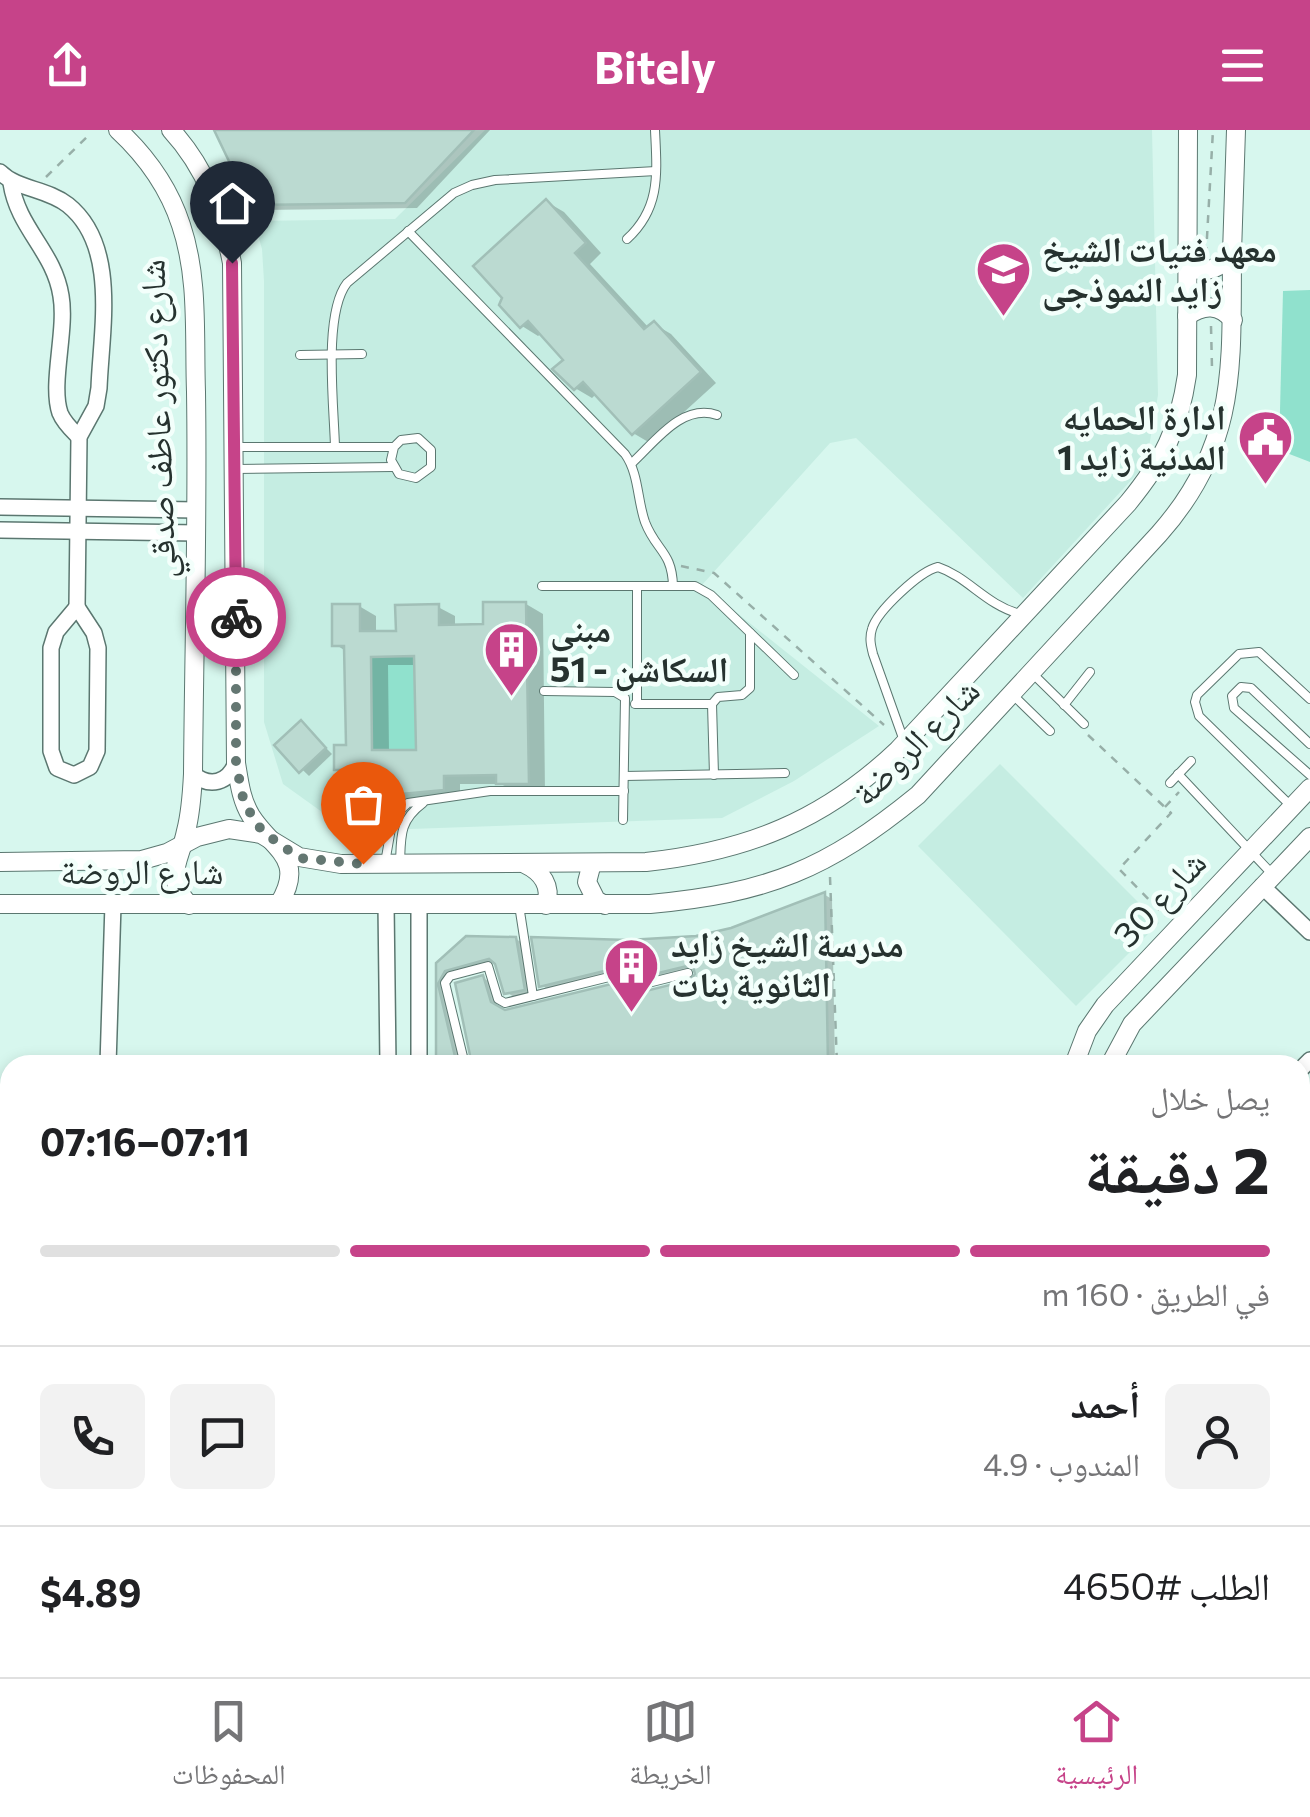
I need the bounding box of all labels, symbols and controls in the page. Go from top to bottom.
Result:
icon: share [40,38,95,93]
text: Bitely [594,38,716,93]
icon: menu [1215,38,1270,93]
pin [190,161,275,264]
icon: home [205,176,260,231]
place label: معهد فتيات الشيخ زايد النموذجى [1042,226,1277,312]
school or university icon: معهد فتيات الشيخ زايد النموذجى [973,240,1033,319]
street label: شارع دكتور عاطف صدقي [128,259,191,579]
place label: ادارة الحمايه المدنية زايد 1 [1057,394,1226,478]
public building icon: ادارة الحمايه المدنية زايد 1 [1235,408,1295,487]
courier [186,567,286,667]
icon: bike [209,590,264,645]
place label: مبنى السكاشن - 51 [550,606,728,692]
building icon: مبنى السكاشن - 51 [481,620,541,699]
street label: شارع الروضة [841,667,989,815]
pin [321,762,406,865]
icon: bag [336,777,391,832]
street label: شارع 30 [1103,840,1216,956]
street label: شارع الروضة [61,848,223,894]
place label: مدرسة الشيخ زايد الثانوية بنات [671,921,904,1005]
building icon: مدرسة الشيخ زايد الثانوية بنات [602,935,662,1014]
text: يصل خلال [1150,1077,1270,1117]
text: 07:11–07:16 [40,1117,250,1164]
text: 2 دقيقة [1084,1128,1270,1207]
text: في الطريق · 160 m [1042,1273,1270,1313]
text: أحمد [1070,1379,1140,1426]
button: phone [40,1384,145,1489]
button: chat [170,1384,275,1489]
button: person [1165,1384,1270,1489]
text: المندوب · 4.9 [983,1443,1140,1483]
text: الطلب #4650 [1063,1561,1270,1608]
text: $4.89 [40,1568,141,1615]
tab: المحفوظات [172,1694,286,1802]
tab: الخريطة [629,1694,712,1802]
tab: الرئيسية [1055,1694,1138,1802]

